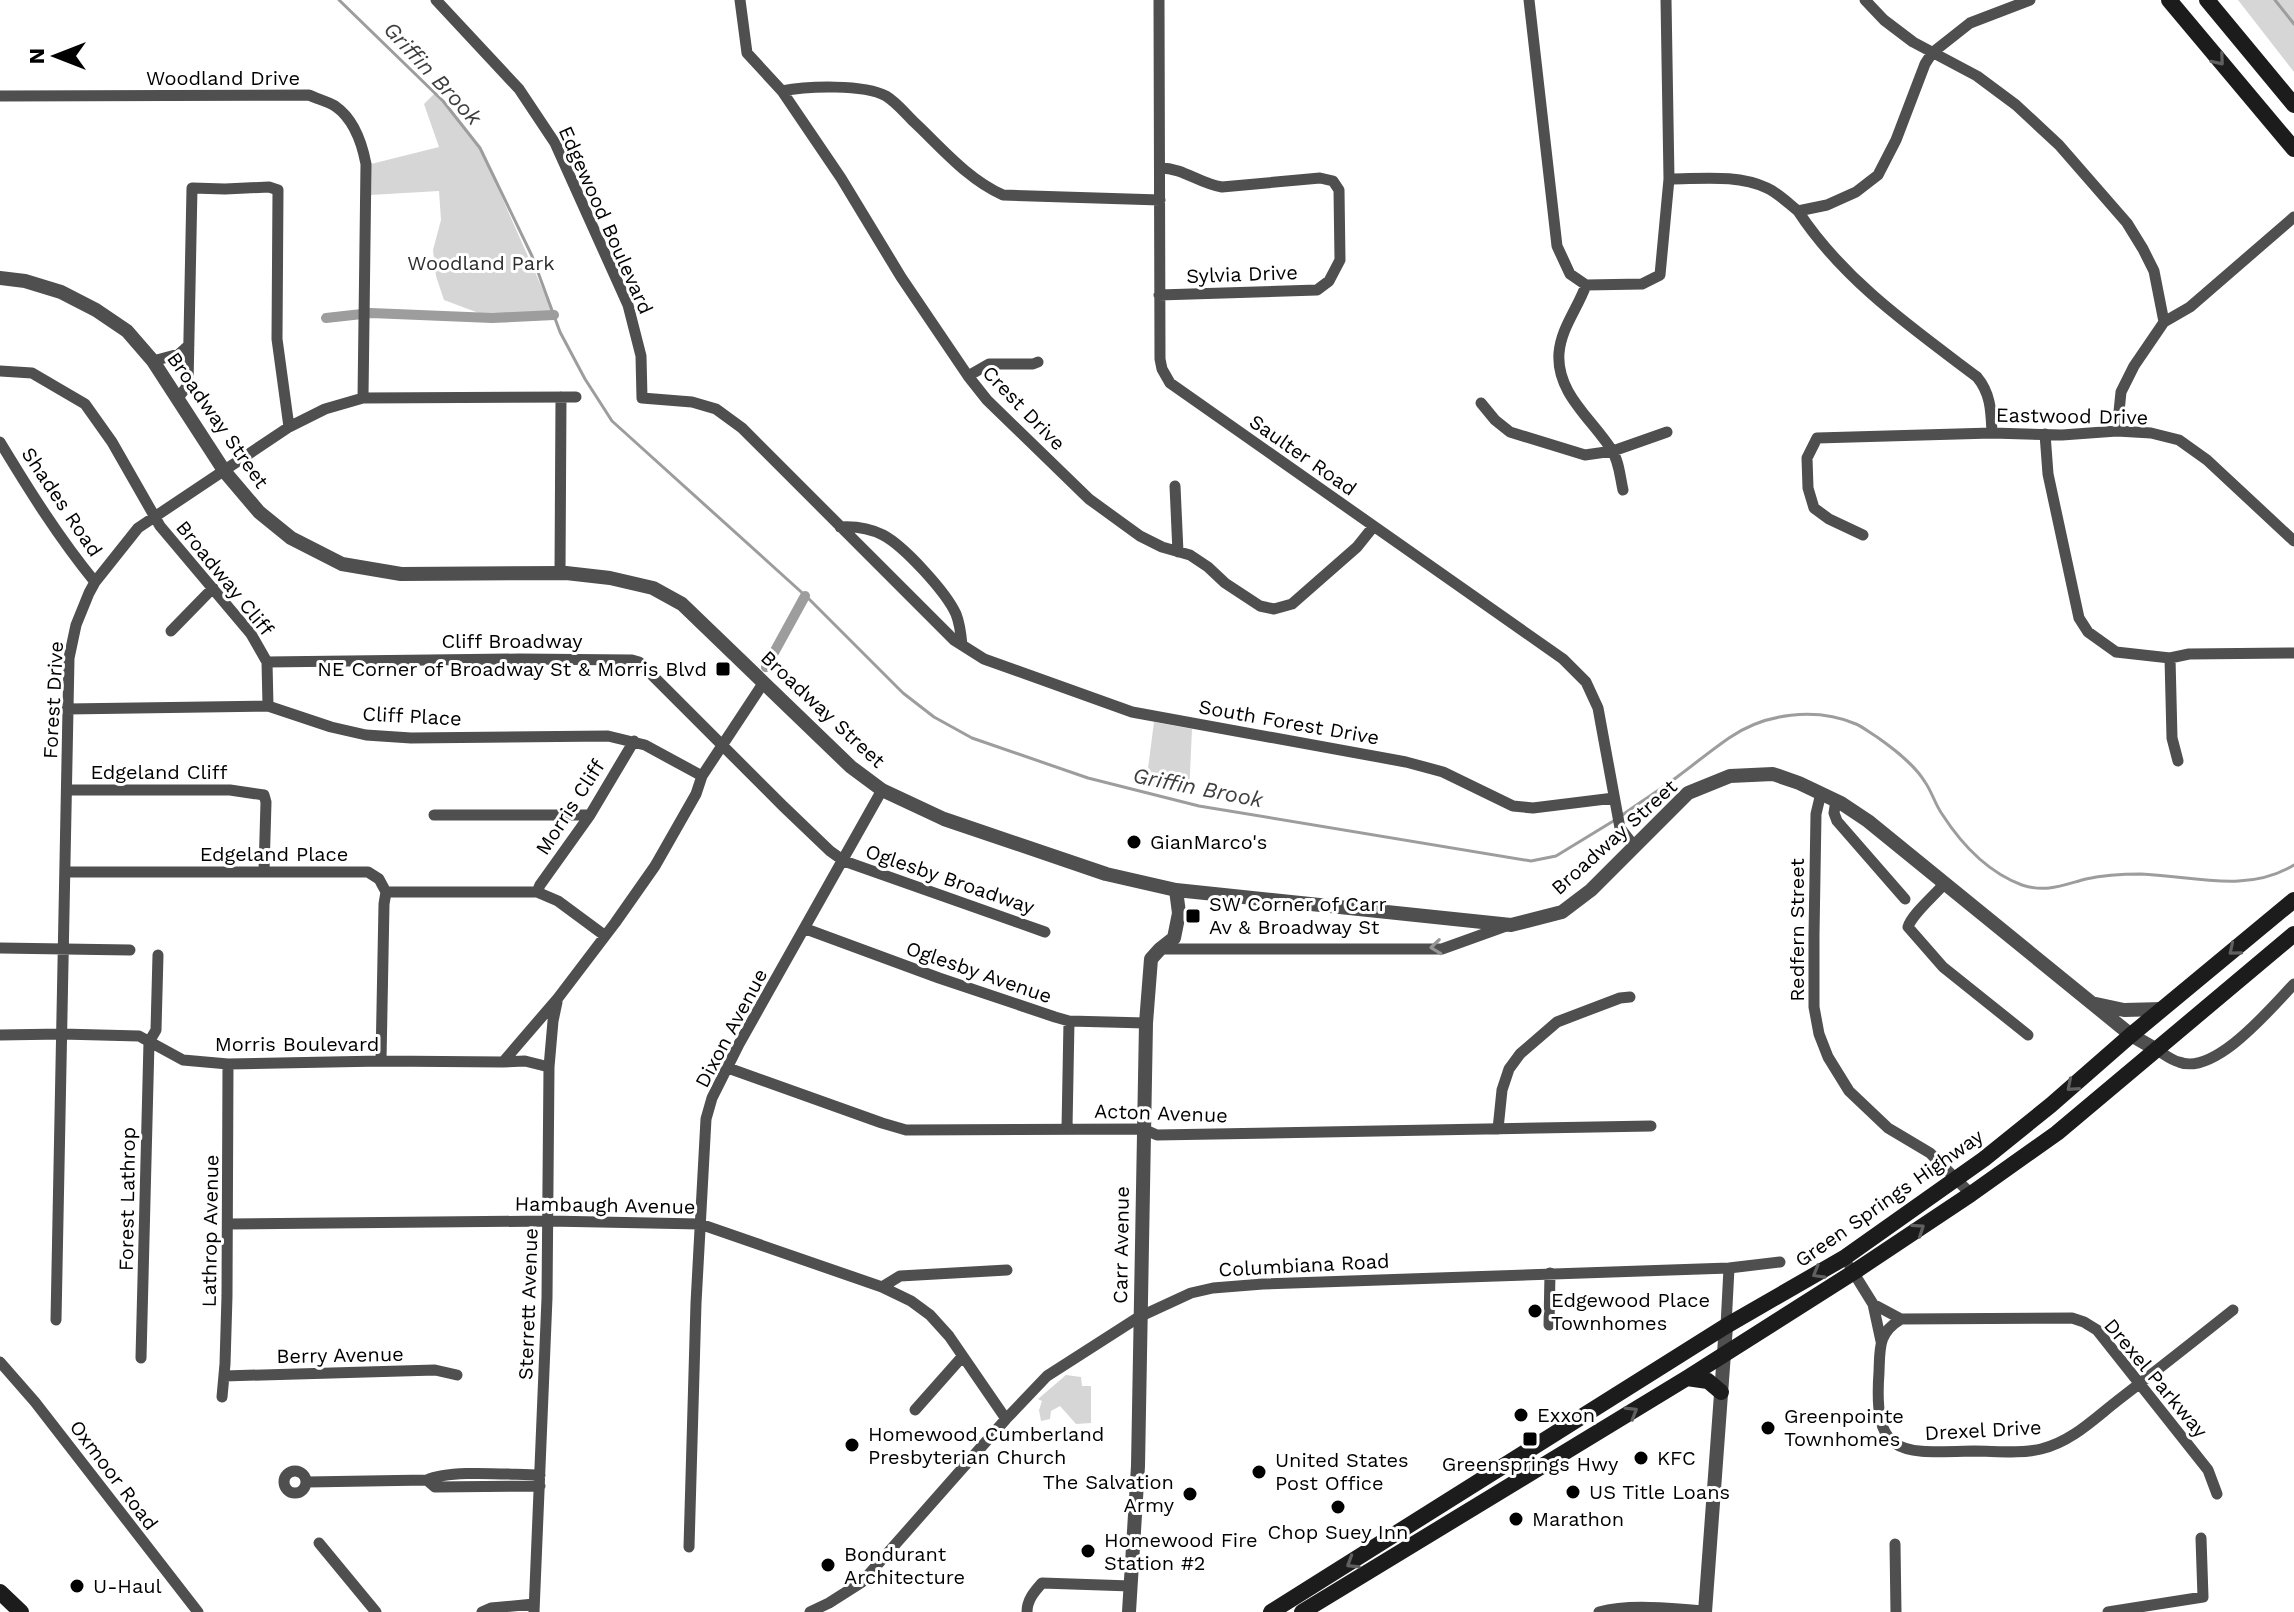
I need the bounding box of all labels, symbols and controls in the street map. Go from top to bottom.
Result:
north arrow [16,16,96,96]
water label: Griffin Brook [378,17,487,131]
text: N [24,48,49,64]
one-way arrow [2209,50,2224,65]
street label: Woodland Drive [146,66,300,90]
street label: Edgewood Boulevard [554,122,658,318]
park label: Woodland Park [407,251,555,275]
street label: Sylvia Drive [1186,260,1298,288]
street label: Broadway Street [162,347,274,493]
street label: Crest Drive [978,361,1070,455]
street label: Eastwood Drive [1996,403,2148,429]
street label: Saulter Road [1245,409,1361,501]
street label: Shades Road [17,443,107,561]
street label: Broadway Cliff [171,515,279,641]
street label: Cliff Broadway [441,629,583,653]
street label: Forest Drive [38,640,68,760]
street label: Broadway Street [756,645,890,773]
place label: NE Corner of Broadway St & Morris Blvd [317,657,707,681]
marker: NE Corner of Broadway St & Morris Blvd [714,660,732,678]
street label: South Forest Drive [1197,694,1381,750]
street label: Cliff Place [362,701,462,731]
street label: Morris Cliff [530,755,610,859]
street label: Edgeland Cliff [90,760,228,784]
water label: Griffin Brook [1131,763,1266,813]
street label: Broadway Street [1546,774,1682,900]
place label: GianMarco's [1150,830,1267,854]
marker: GianMarco's [1125,833,1143,851]
street label: Oglesby Broadway [862,839,1038,919]
street label: Edgeland Place [200,842,348,866]
street label: Redfern Street [1785,858,1809,1002]
place label: SW Corner of Carr Av & Broadway St [1209,892,1387,939]
marker: SW Corner of Carr Av & Broadway St [1184,907,1202,925]
street label: Oglesby Avenue [903,936,1055,1008]
one-way arrow [1430,939,1443,956]
one-way arrow [2229,940,2243,955]
street label: Dixon Avenue [690,965,772,1091]
street label: Morris Boulevard [215,1032,379,1056]
one-way arrow [2067,1076,2082,1091]
street label: Acton Avenue [1094,1099,1228,1127]
street label: Green Springs Highway [1790,1123,1988,1272]
street label: Forest Lathrop [114,1127,140,1271]
street label: Lathrop Avenue [197,1154,223,1308]
street label: Carr Avenue [1108,1186,1134,1304]
street label: Hambaugh Avenue [514,1191,696,1219]
one-way arrow [1910,1223,1924,1238]
street label: Sterrett Avenue [513,1228,543,1380]
street label: Columbiana Road [1218,1249,1390,1281]
one-way arrow [1812,1263,1827,1279]
place label: Edgewood Place Townhomes [1551,1288,1710,1335]
marker: Edgewood Place Townhomes [1526,1302,1544,1320]
street label: Drexel Parkway [2099,1314,2213,1443]
street label: Berry Avenue [276,1342,404,1368]
place label: Exxon [1537,1403,1595,1427]
place label: Greenpointe Townhomes [1784,1404,1904,1451]
marker: Exxon [1512,1406,1530,1424]
one-way arrow [1623,1406,1638,1422]
street label: Oxmoor Road [65,1415,163,1535]
street label: Drexel Drive [1924,1415,2042,1445]
marker: Greenpointe Townhomes [1759,1419,1777,1437]
place label: Homewood Cumberland Presbyterian Church [868,1422,1104,1469]
marker: Greensprings Hwy [1521,1430,1539,1448]
marker: Homewood Cumberland Presbyterian Church [843,1436,861,1454]
place label: KFC [1657,1446,1696,1470]
place label: United States Post Office [1275,1448,1409,1495]
marker: KFC [1632,1449,1650,1467]
place label: Greensprings Hwy [1442,1452,1619,1476]
marker: United States Post Office [1250,1463,1268,1481]
place label: The Salvation Army [1043,1470,1175,1517]
place label: US Title Loans [1589,1480,1730,1504]
marker: US Title Loans [1564,1483,1582,1501]
marker: The Salvation Army [1181,1485,1199,1503]
marker: Chop Suey Inn [1329,1498,1347,1516]
place label: Marathon [1532,1507,1624,1531]
marker: Marathon [1507,1510,1525,1528]
place label: Chop Suey Inn [1268,1520,1408,1544]
place label: Homewood Fire Station #2 [1104,1528,1258,1575]
place label: Bondurant Architecture [844,1542,965,1589]
marker: Homewood Fire Station #2 [1079,1542,1097,1560]
one-way arrow [1346,1553,1361,1568]
marker: Bondurant Architecture [819,1556,837,1574]
place label: U-Haul [93,1574,162,1598]
marker: U-Haul [68,1577,86,1595]

